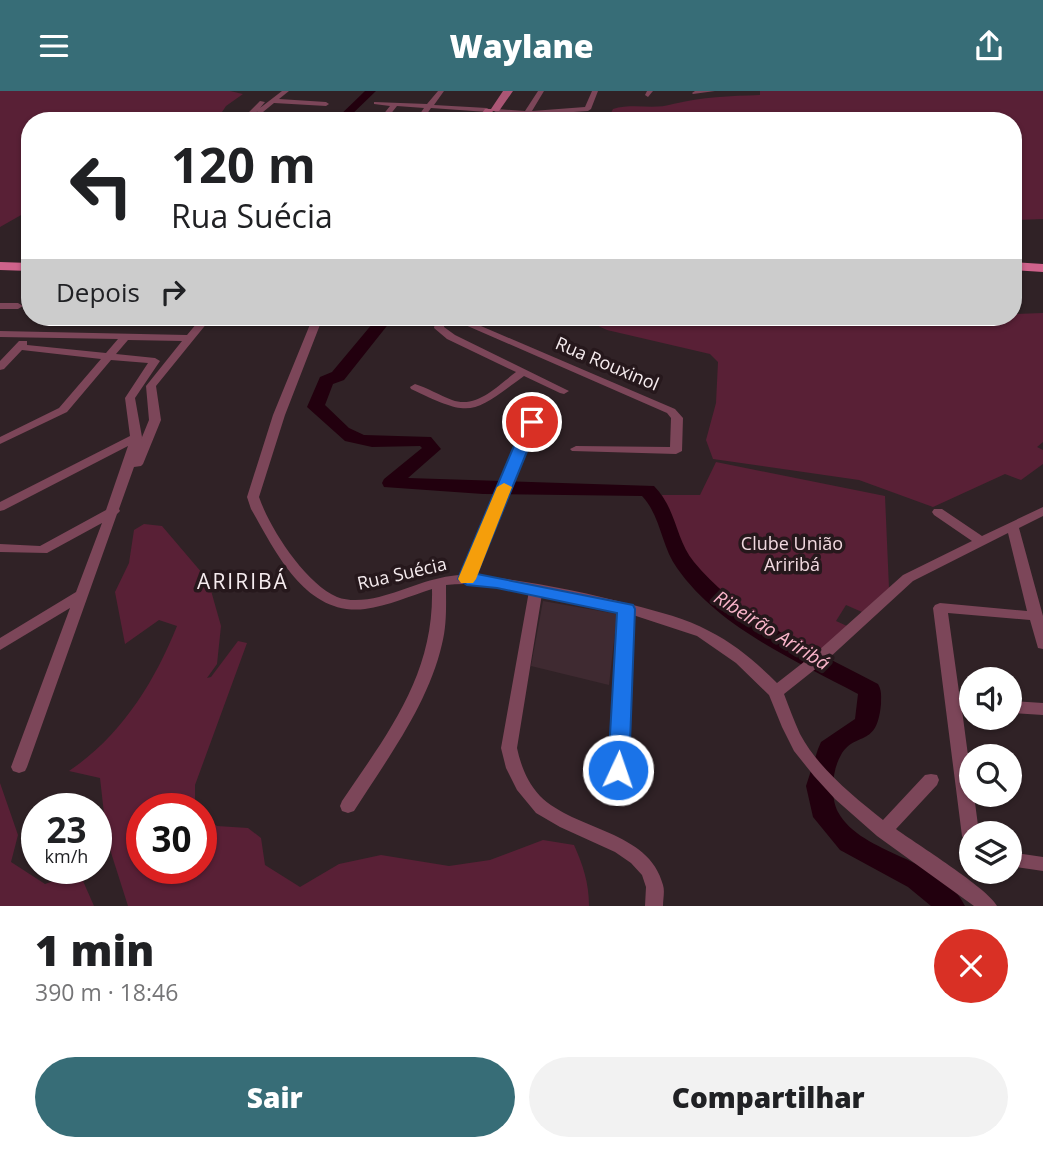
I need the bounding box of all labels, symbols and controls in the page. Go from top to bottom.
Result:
text: Waylane [449,24,594,67]
icon: menu [35,27,73,65]
icon: share [970,27,1008,65]
text: 120 m [171,131,316,197]
icon: left [56,140,147,231]
text: Rua Suécia [171,194,333,237]
icon: right [154,273,192,311]
text: Depois [56,274,140,310]
street label: Rua Rouxinol [552,331,663,396]
pin [502,392,562,452]
icon: arrive [513,403,551,441]
park label: Clube União Ariribá [741,531,843,576]
street label: Rua Suécia [355,551,449,595]
district label: ARIRIBÁ [197,567,289,595]
water label: Ribeirão Ariribá [709,584,835,676]
map controls [959,667,1022,884]
button: sound [959,667,1022,730]
position arrow [581,733,655,807]
button: search [959,744,1022,807]
speed limit sign: 30 [126,793,217,884]
text: 23 [46,806,87,853]
button: layers [959,821,1022,884]
text: km/h [45,844,88,868]
text: 1 min [35,921,154,978]
button: close [934,929,1008,1003]
text: 390 m · 18:46 [35,976,178,1008]
button: Sair [35,1057,515,1137]
button: Compartilhar [529,1057,1008,1137]

